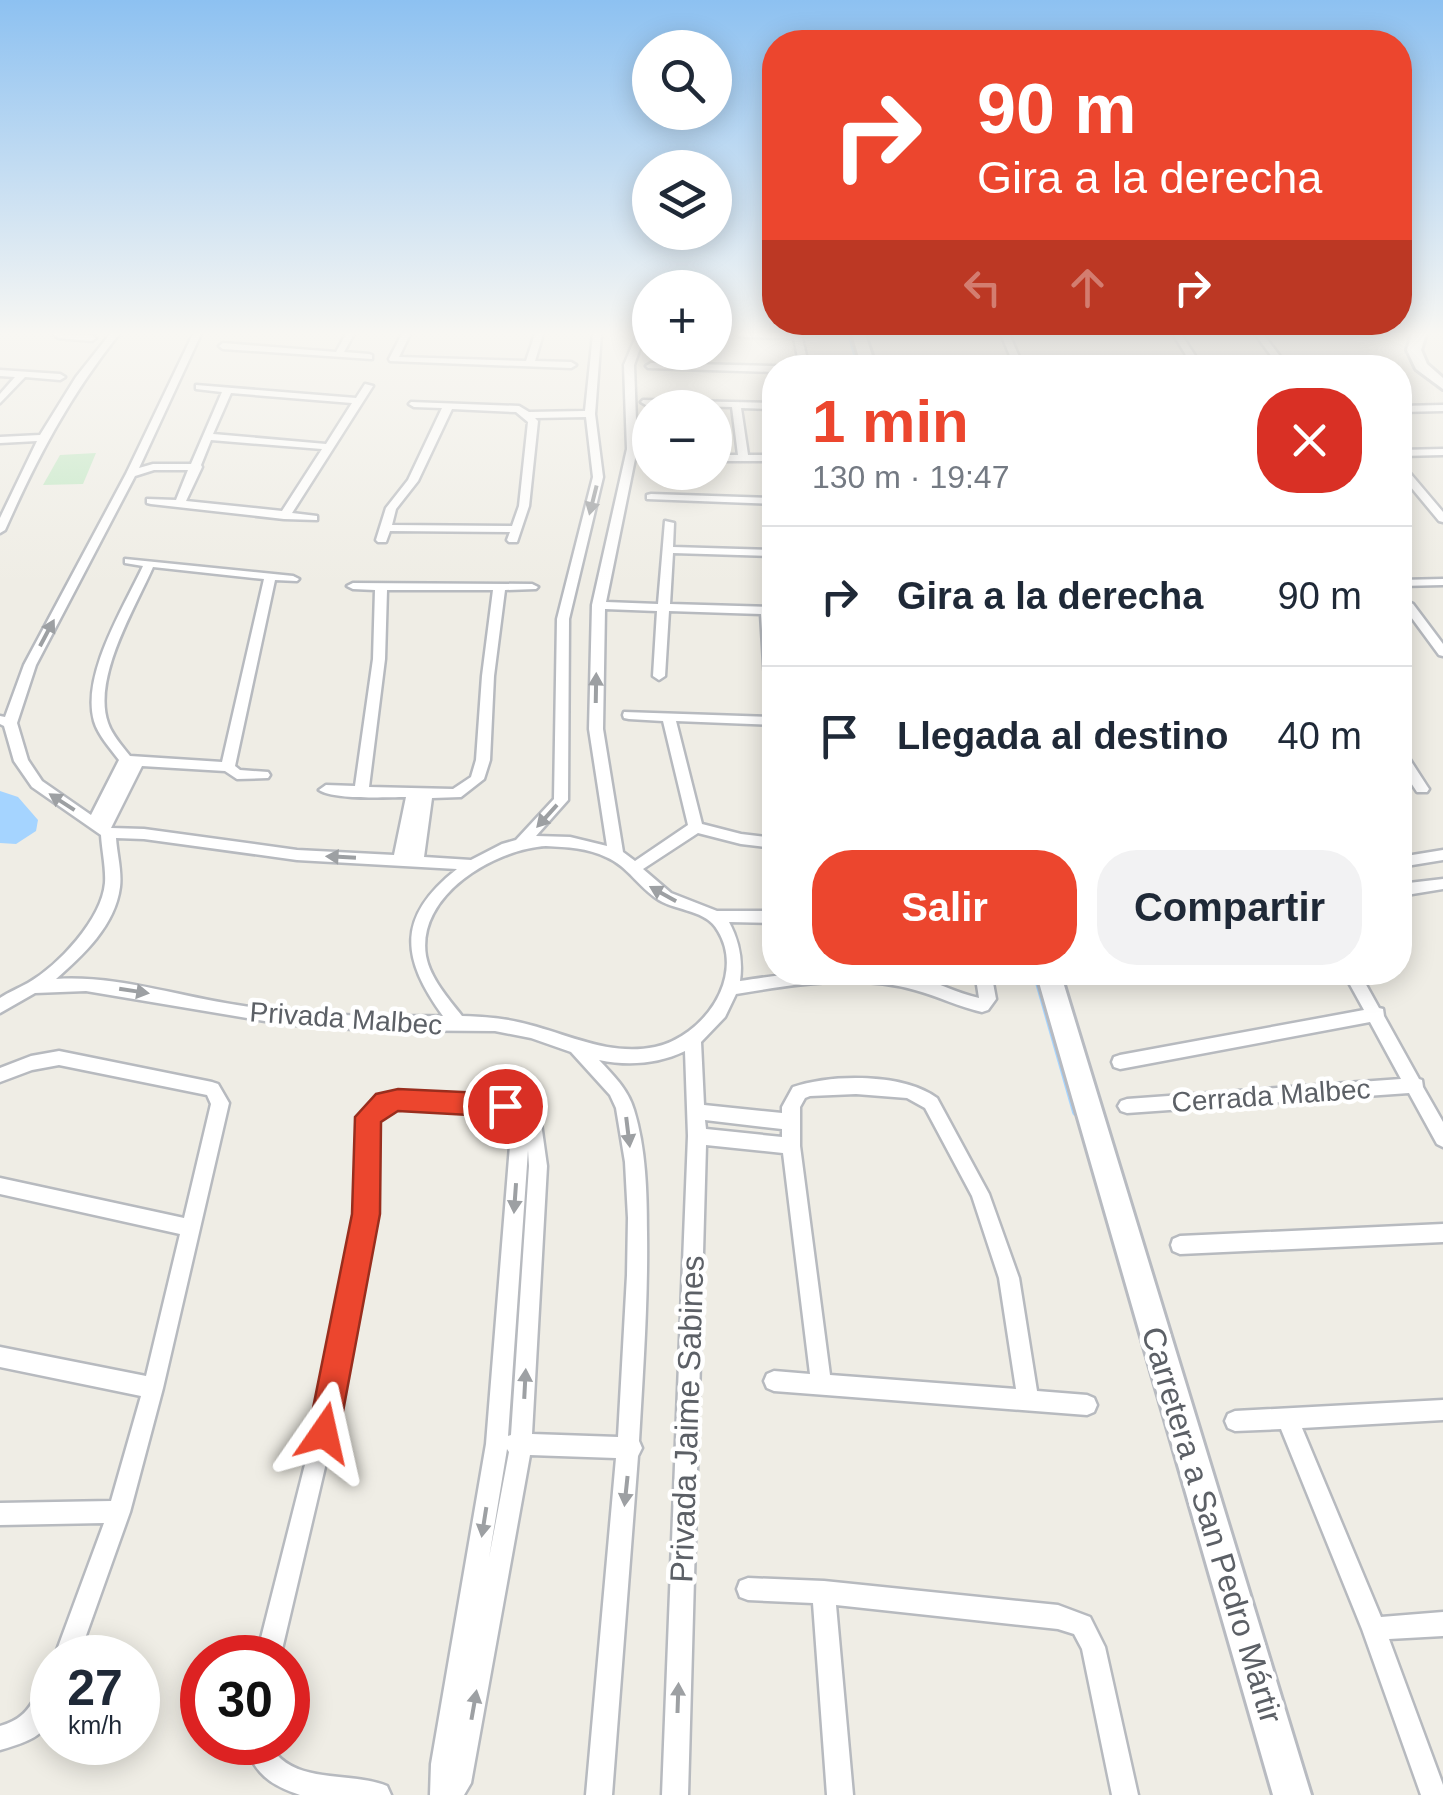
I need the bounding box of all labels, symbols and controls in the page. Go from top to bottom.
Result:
map controls [632,30,732,490]
button: search [632,30,732,130]
icon: right [812,70,942,200]
text: 90 m [977,70,1137,148]
button: layers [632,150,732,250]
text: Gira a la derecha [977,152,1322,203]
icon: left [955,260,1010,315]
icon: ahead [1060,260,1115,315]
icon: right [1165,260,1220,315]
button: + [632,270,732,370]
text: 1 min [812,388,969,455]
button: close [1257,388,1362,493]
button: − [632,390,732,490]
text: 130 m · 19:47 [812,459,1009,495]
one-way arrow [584,485,600,516]
icon: right [812,569,867,624]
text: Gira a la derecha [897,575,1203,617]
text: 90 m [1278,575,1362,617]
one-way arrow [38,619,55,648]
one-way arrow [589,672,605,704]
icon: arrive [812,709,867,764]
text: Llegada al destino [897,715,1229,757]
text: 40 m [1278,715,1362,757]
one-way arrow [48,794,75,812]
one-way arrow [536,804,559,828]
one-way arrow [325,849,357,865]
button: Salir [812,850,1077,965]
button: Compartir [1097,850,1362,965]
one-way arrow [649,885,677,903]
one-way arrow [118,984,150,1000]
street label: Privada Malbec [249,996,443,1041]
pin [463,1064,548,1149]
street label: Cerrada Malbec [1171,1073,1371,1118]
icon: arrive [478,1079,533,1134]
one-way arrow [621,1117,637,1148]
one-way arrow [507,1183,523,1215]
street label: Privada Jaime Sabines [663,1255,711,1583]
street label: Carretera a San Pedro Mártir [1134,1322,1290,1728]
one-way arrow [517,1368,533,1400]
position arrow [272,1381,376,1485]
one-way arrow [618,1476,634,1508]
one-way arrow [476,1506,491,1538]
speed limit sign: 30 [180,1635,310,1765]
text: 27 [67,1660,123,1716]
one-way arrow [670,1681,686,1713]
one-way arrow [466,1689,482,1720]
text: km/h [68,1711,122,1739]

